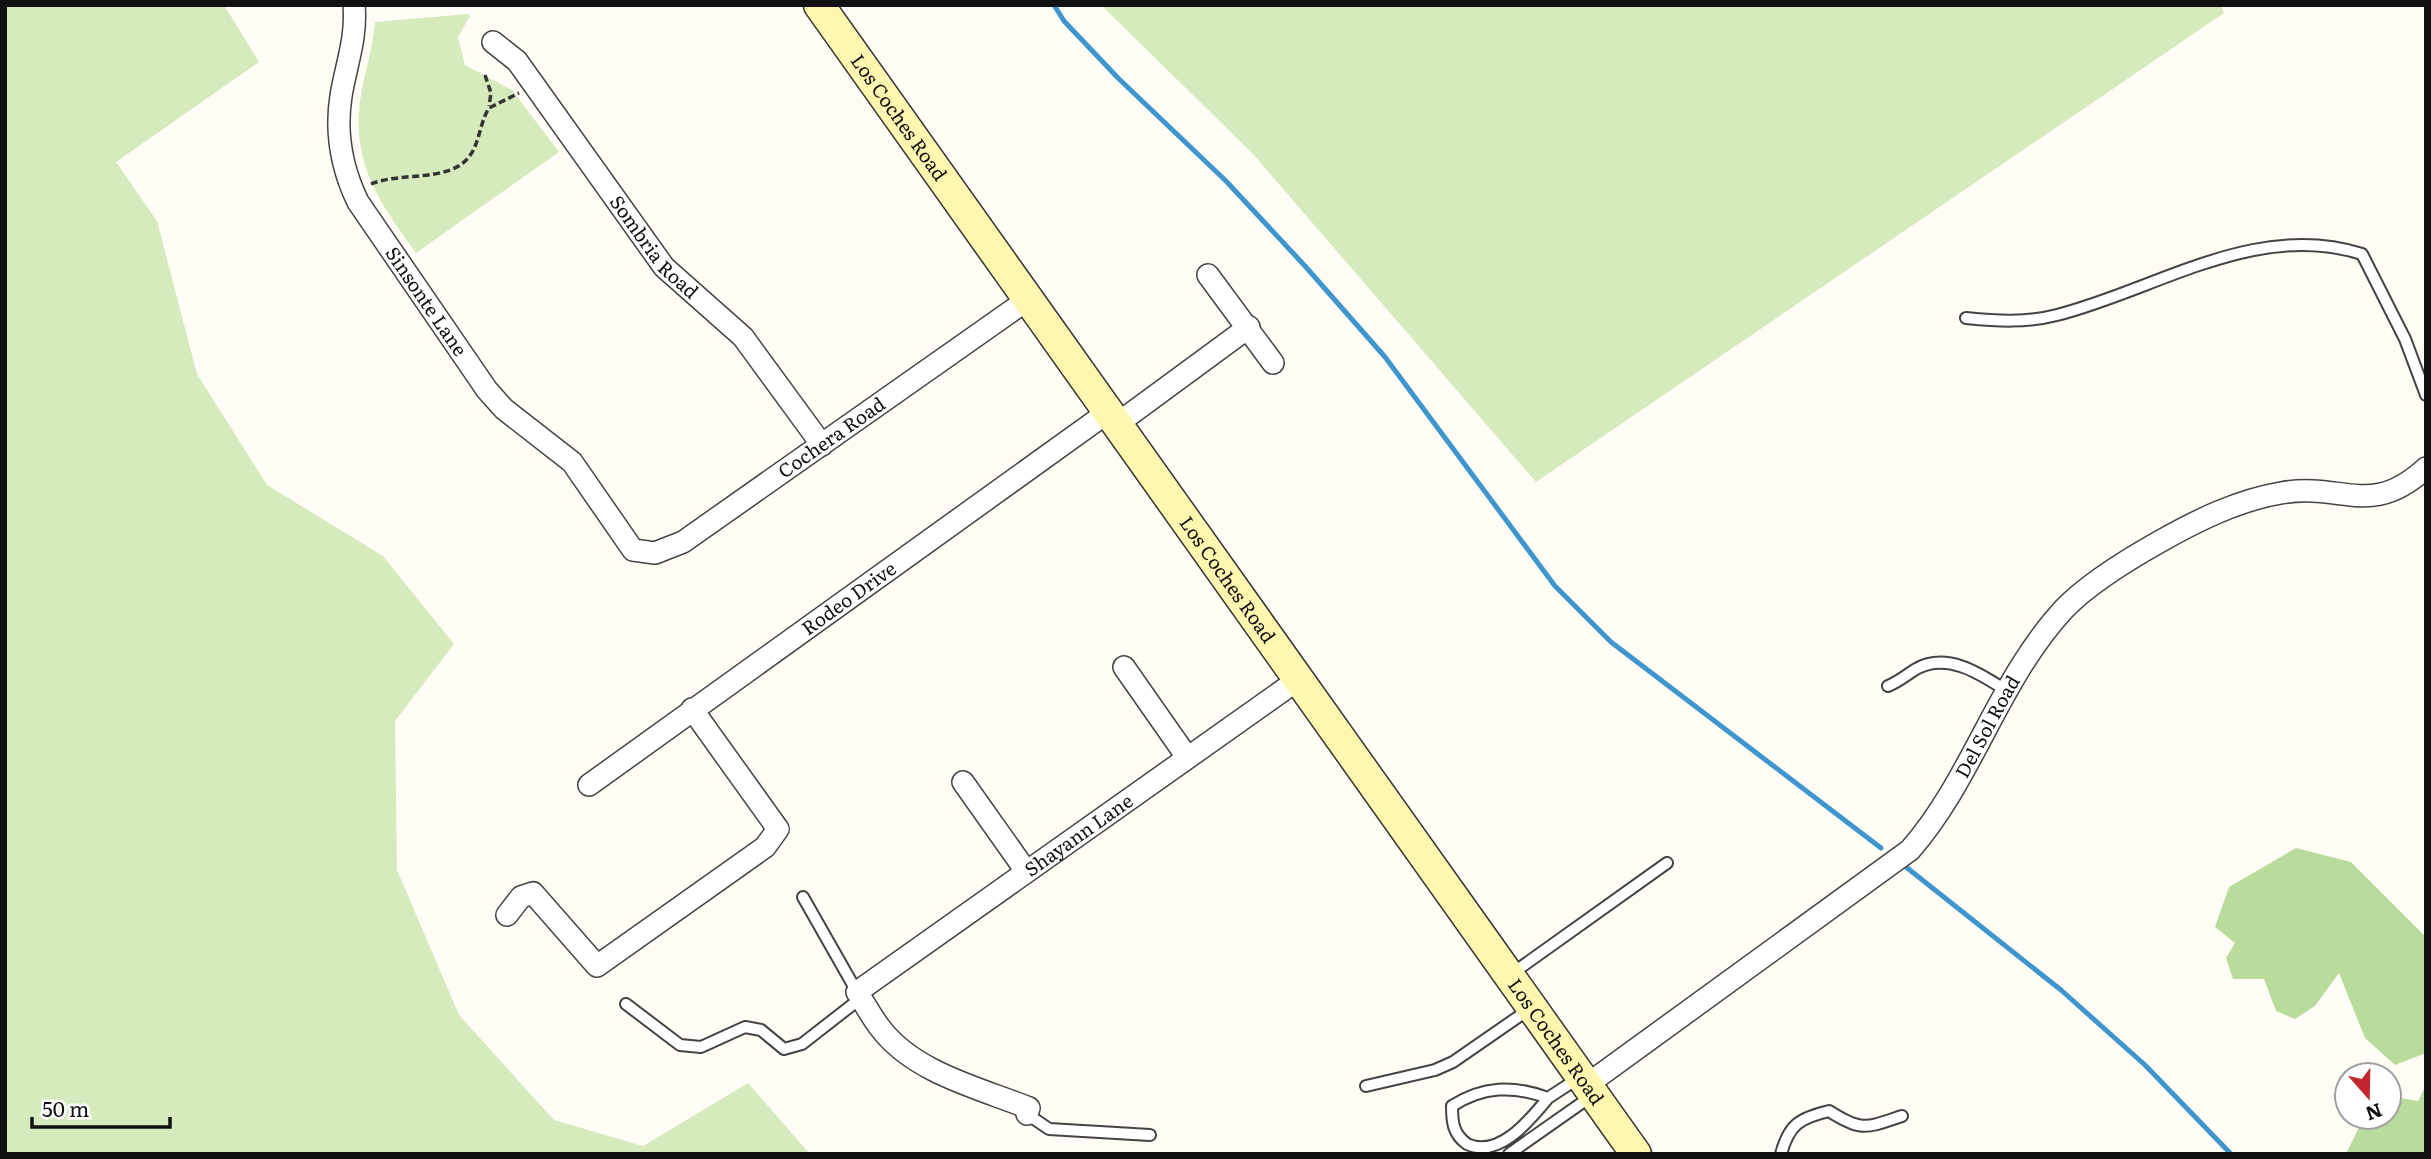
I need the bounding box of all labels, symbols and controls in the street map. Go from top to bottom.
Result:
street label: Los Coches Road [845,48,955,186]
street label: Sombria Road [604,189,706,305]
street label: Sinsonte Lane [379,240,475,361]
street label: Cochera Road [772,389,890,484]
street label: Los Coches Road [1174,510,1283,648]
street label: Rodeo Drive [795,554,901,641]
street label: Del Sol Road [1947,669,2026,783]
street label: Shayann Lane [1018,786,1138,882]
street label: Los Coches Road [1502,972,1612,1110]
north arrow [2333,1061,2403,1131]
scale bar [32,1086,170,1130]
text: 50 m [42,1092,89,1123]
text: N [2362,1097,2386,1129]

